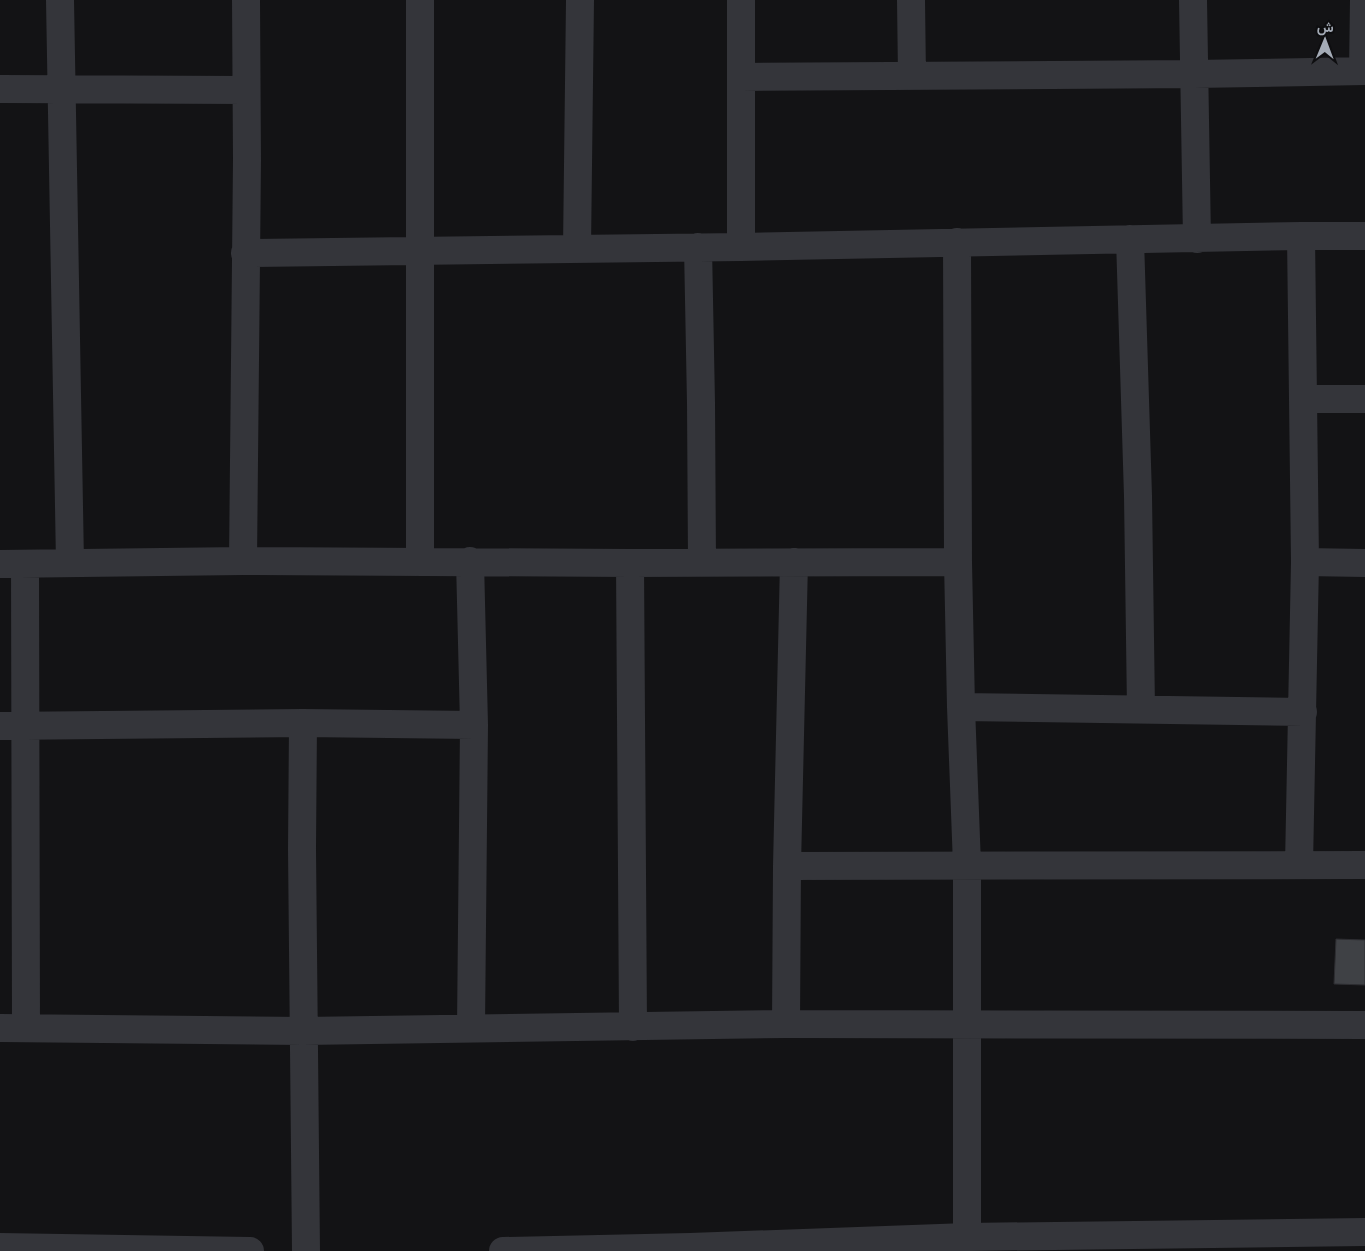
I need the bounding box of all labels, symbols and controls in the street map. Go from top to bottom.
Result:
north arrow [1300,15,1350,65]
text: ش [1317,18,1334,36]

